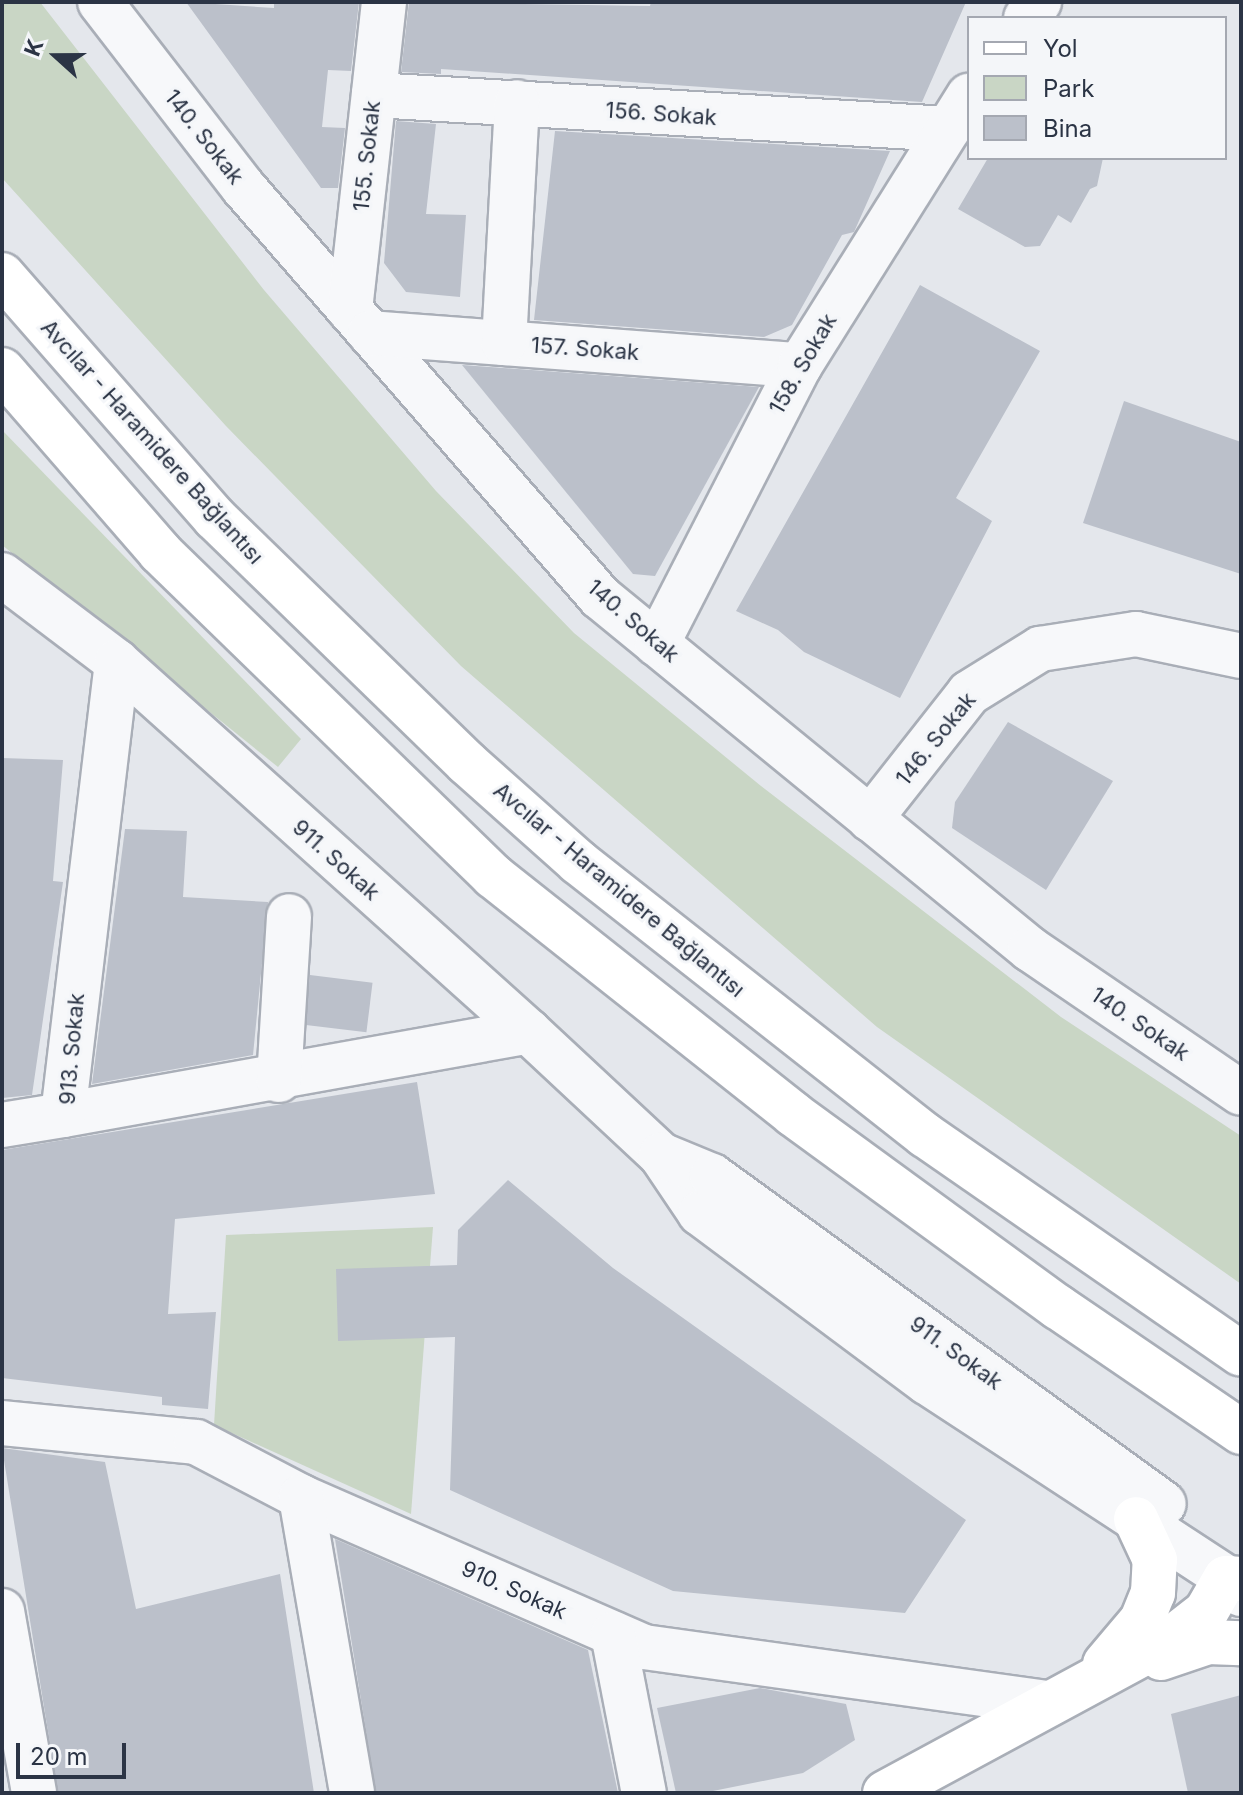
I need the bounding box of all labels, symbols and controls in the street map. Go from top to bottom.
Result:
north arrow [16,16,96,96]
legend [967,16,1227,160]
text: Yol [1043,34,1078,63]
text: K [19,35,49,59]
text: Park [1043,74,1094,103]
street label: 140. Sokak [159,84,249,190]
street label: 156. Sokak [604,97,718,131]
street label: 155. Sokak [348,99,386,213]
text: Bina [1043,114,1092,143]
street label: 158. Sokak [764,309,842,419]
street label: Avcılar - Haramidere Bağlantısı [35,314,269,570]
street label: 157. Sokak [530,332,640,366]
street label: 140. Sokak [582,574,684,668]
street label: 146. Sokak [890,687,982,791]
street label: Avcılar - Haramidere Bağlantısı [488,777,750,1003]
street label: 911. Sokak [287,814,385,906]
street label: 140. Sokak [1086,982,1194,1066]
street label: 913. Sokak [54,992,90,1106]
street label: 911. Sokak [905,1311,1007,1395]
street label: 910. Sokak [457,1555,571,1625]
scale bar [20,1727,130,1777]
text: 20 m [30,1742,88,1771]

